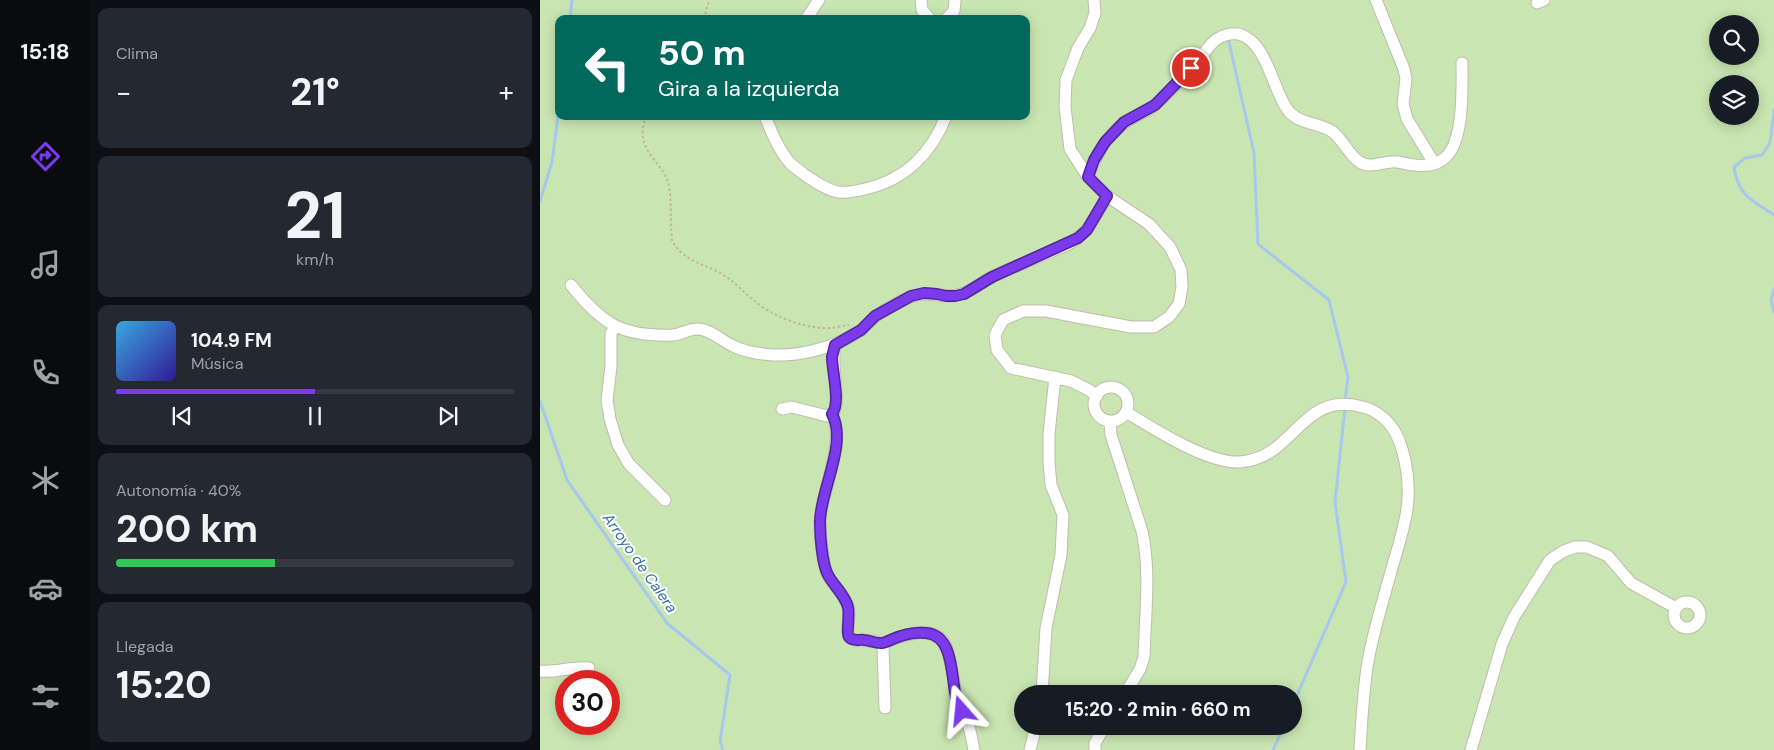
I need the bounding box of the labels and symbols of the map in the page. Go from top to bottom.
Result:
pin [1170,47,1212,89]
water label: Arroyo de Calera [598,508,682,617]
speed limit sign: 30 [555,670,620,735]
position arrow [935,684,987,736]

